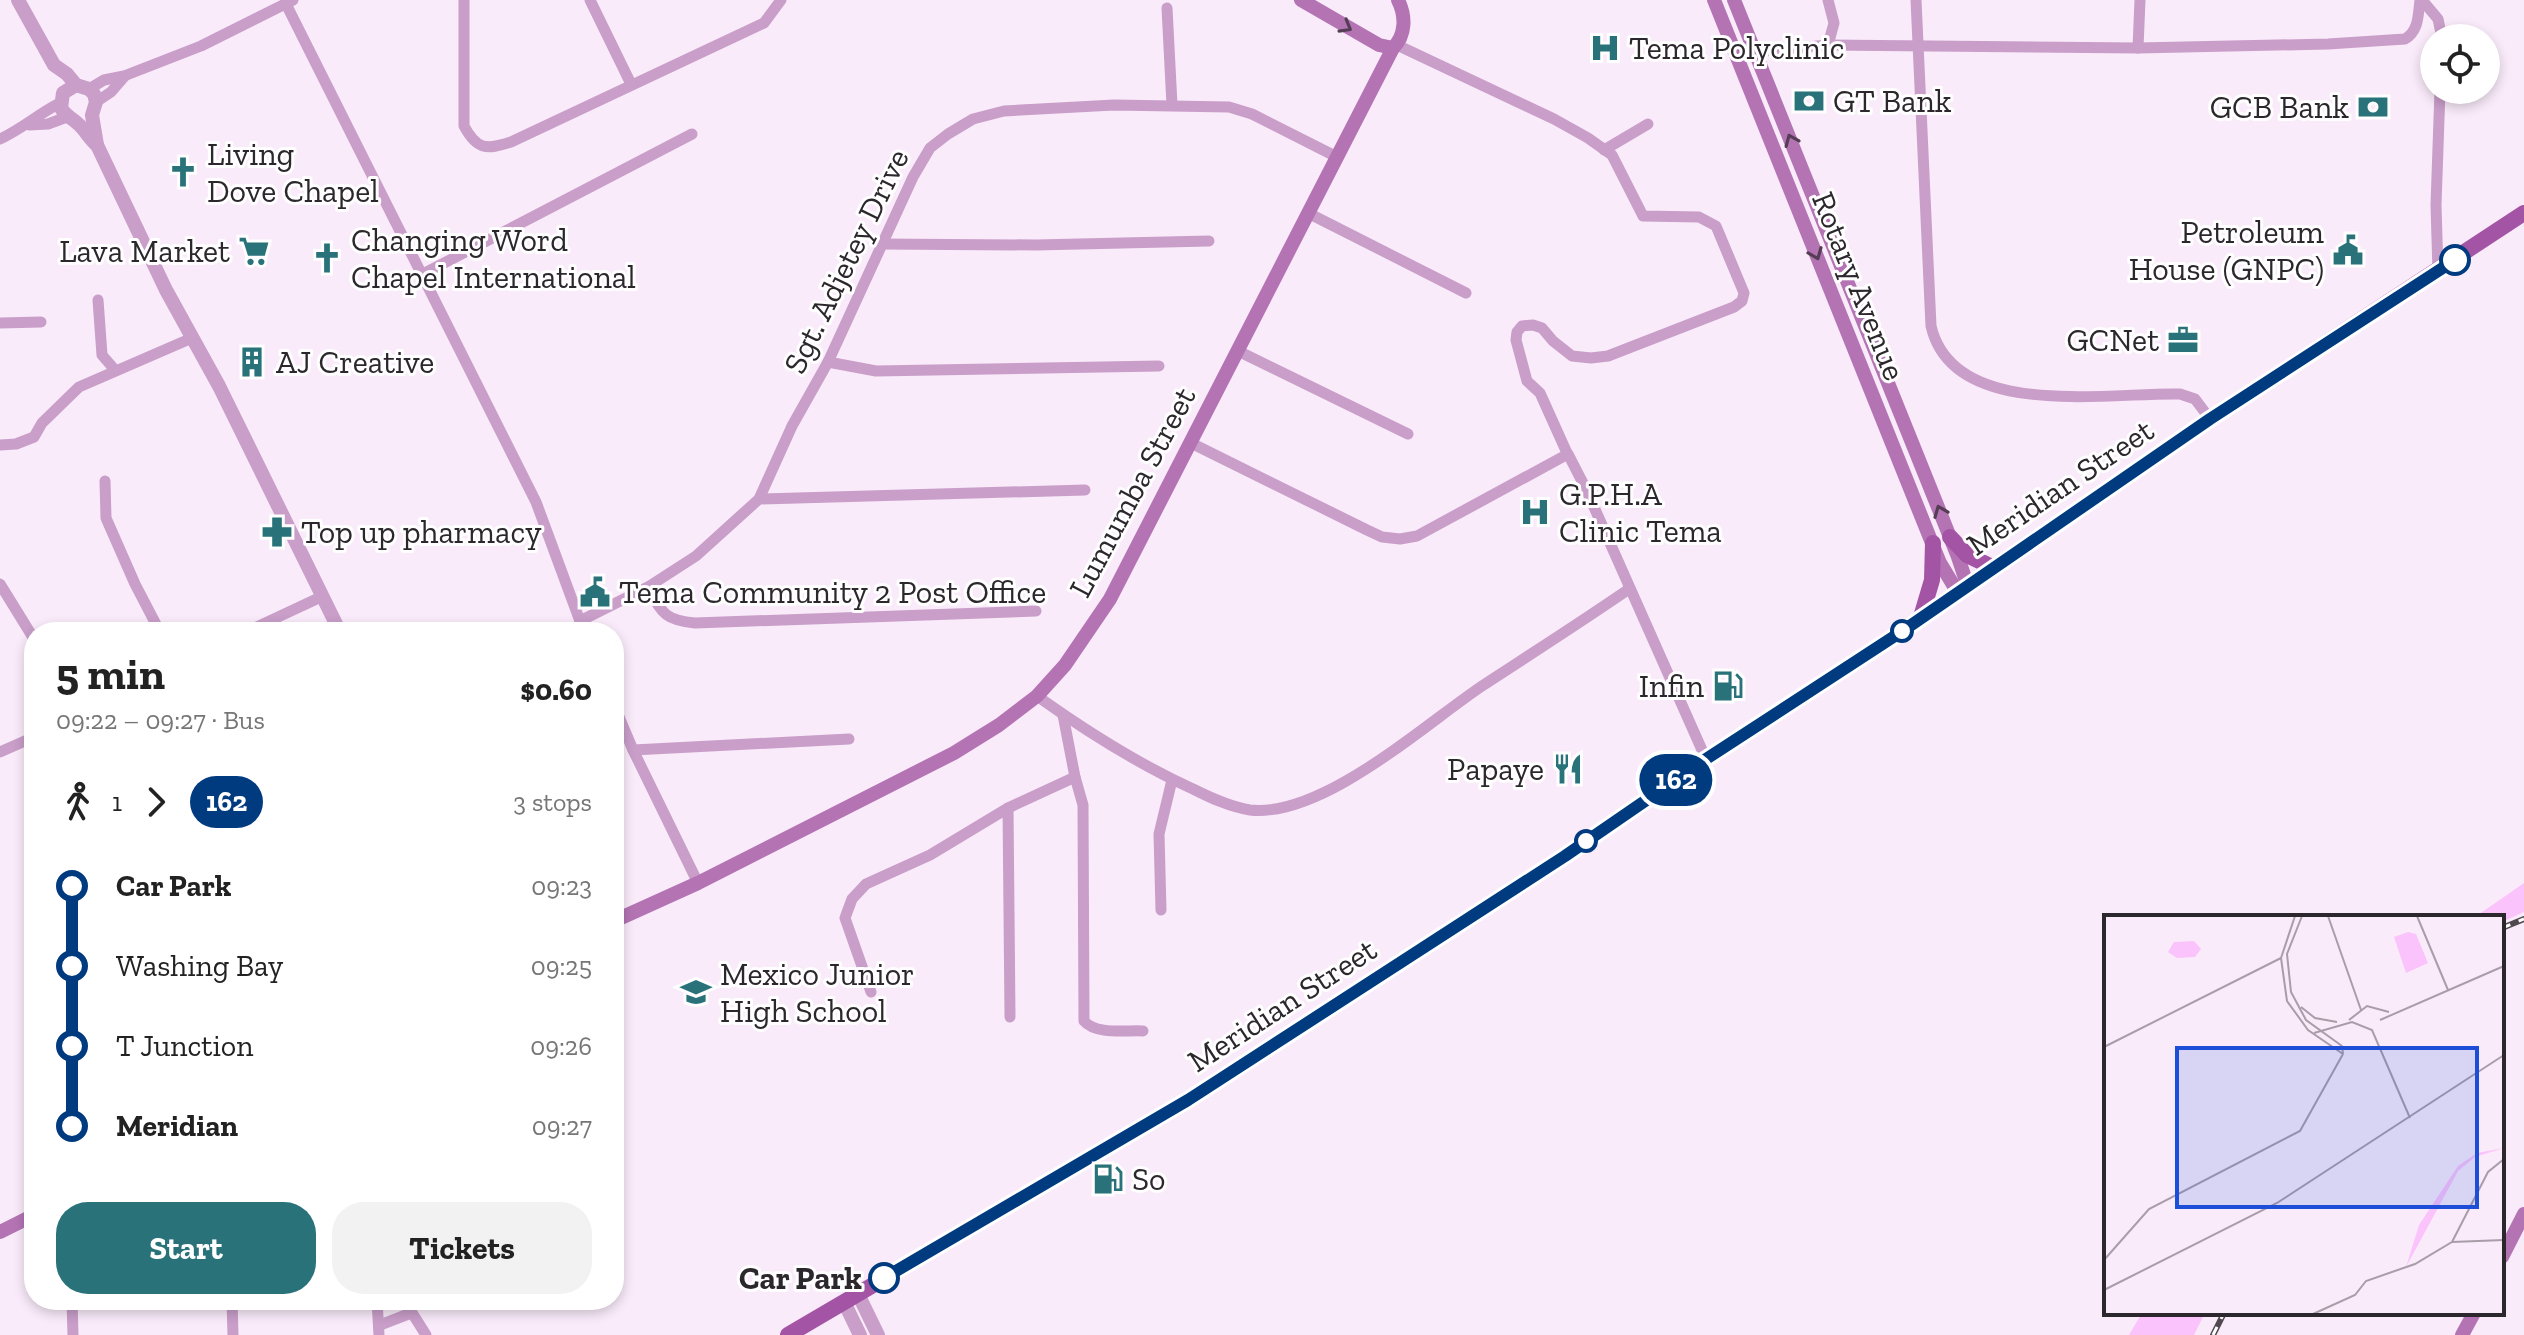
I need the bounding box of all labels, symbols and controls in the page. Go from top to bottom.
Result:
one-way arrow [1337,17,1352,33]
map controls [2420,24,2500,104]
button: locate [2420,24,2500,104]
place label: Tema Polyclinic [1629,29,1845,67]
hospital icon: Tema Polyclinic [1588,31,1622,65]
place label: GT Bank [1833,82,1952,120]
bank icon: GT Bank [1792,84,1826,118]
place label: GCB Bank [2210,88,2349,126]
bank icon: GCB Bank [2356,90,2390,124]
one-way arrow [1784,134,1800,148]
place label: Living Dove Chapel [207,135,379,210]
street label: Sgt. Adjetey Drive [775,143,917,379]
church icon: Living Dove Chapel [166,155,200,189]
street label: Rotary Avenue [1804,186,1914,386]
place label: Petroleum House (GNPC) [2129,213,2324,288]
place label: Changing Word Chapel International [351,221,636,296]
place label: Lava Market [59,232,230,270]
public building icon: Petroleum House (GNPC) [2331,233,2365,267]
supermarket icon: Lava Market [237,234,271,268]
church icon: Changing Word Chapel International [310,241,344,275]
unlabelled marker [2440,245,2470,275]
one-way arrow [1806,246,1823,260]
place label: GCNet [2066,321,2159,359]
office icon: GCNet [2166,323,2200,357]
place label: AJ Creative [276,343,434,381]
building icon: AJ Creative [235,345,269,379]
street label: Lumumba Street [1061,380,1203,604]
street label: Meridian Street [1959,411,2161,563]
place label: G.P.H.A Clinic Tema [1559,475,1722,550]
hospital icon: G.P.H.A Clinic Tema [1518,495,1552,529]
one-way arrow [1933,505,1950,519]
place label: Top up pharmacy [301,513,542,551]
pharmacy icon: Top up pharmacy [260,515,294,549]
place label: Tema Community 2 Post Office [619,573,1046,611]
public building icon: Tema Community 2 Post Office [578,575,612,609]
unlabelled marker [1891,620,1913,642]
text: 5 min [56,647,165,700]
place label: Infin [1639,667,1705,705]
fuel station icon: Infin [1711,669,1745,703]
text: $0.60 [520,672,592,708]
text: 09:22 – 09:27 · Bus [56,704,265,736]
place label: Papaye [1447,750,1544,788]
restaurant icon: Papaye [1551,752,1585,786]
line badge: 162 [1630,754,1722,806]
text: 162 [1655,763,1697,796]
icon: walk [56,780,100,824]
icon: forward [134,780,178,824]
text: 162 [206,785,247,818]
text: 1 [112,786,122,818]
text: 3 stops [513,786,592,818]
unlabelled marker [1575,830,1597,852]
text: Car Park [116,868,231,904]
text: 09:23 [531,870,592,902]
inset map [2104,915,2504,1315]
street label: Meridian Street [1181,930,1383,1080]
text: Washing Bay [116,948,283,984]
text: 09:25 [531,950,592,982]
place label: Mexico Junior High School [720,955,915,1030]
school or university icon: Mexico Junior High School [679,975,713,1009]
text: T Junction [116,1028,253,1064]
text: 09:26 [530,1030,592,1062]
text: Meridian [116,1108,238,1144]
text: 09:27 [532,1110,592,1142]
place label: So [1132,1160,1165,1198]
fuel station icon: So [1091,1162,1125,1196]
button: Start [56,1202,316,1294]
button: Tickets [332,1202,592,1294]
place label: Car Park [739,1259,862,1297]
marker: Car Park [869,1263,899,1293]

